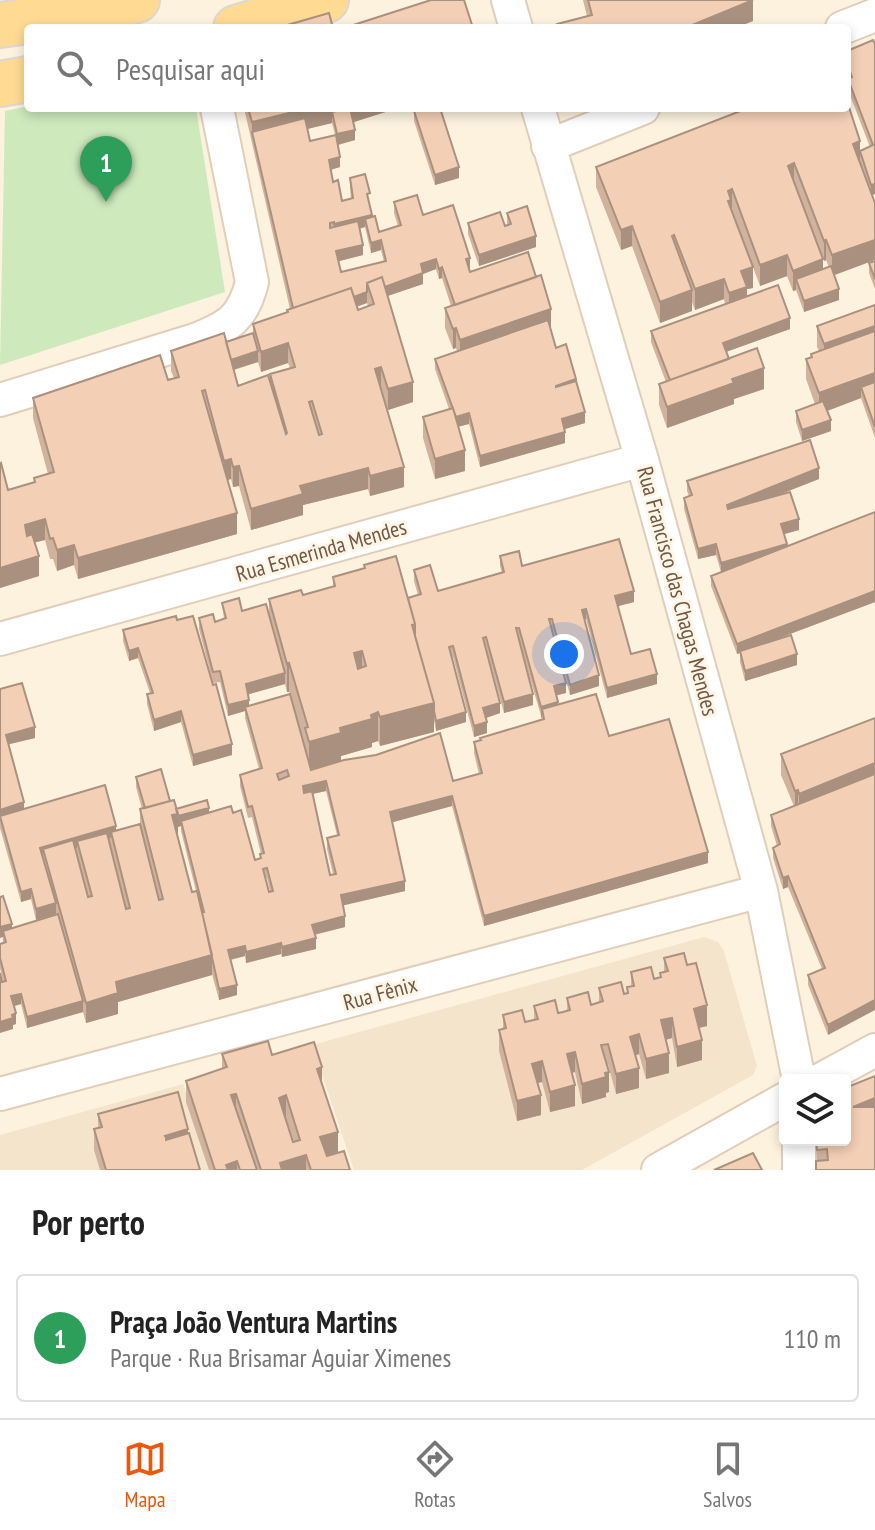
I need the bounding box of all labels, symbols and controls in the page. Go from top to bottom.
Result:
search box [24,24,851,112]
icon: search [52,46,96,90]
text: Pesquisar aqui [116,49,265,88]
pin: 1 [80,136,132,202]
street label: Rua Francisco das Chagas Mendes [631,463,725,719]
street label: Rua Esmerinda Mendes [232,512,410,588]
your location [544,634,584,674]
street label: Rua Fênix [340,970,420,1016]
map controls [779,1074,851,1146]
button: layers [779,1074,851,1146]
text: Por perto [32,1200,145,1244]
text: Praça João Ventura Martins [110,1302,397,1341]
text: 1 [54,1322,66,1355]
text: 110 m [783,1322,841,1355]
text: Parque · Rua Brisamar Aguiar Ximenes [110,1341,451,1374]
tab: Mapa [123,1437,167,1513]
tab: Rotas [413,1437,457,1513]
tab: Salvos [703,1437,752,1513]

